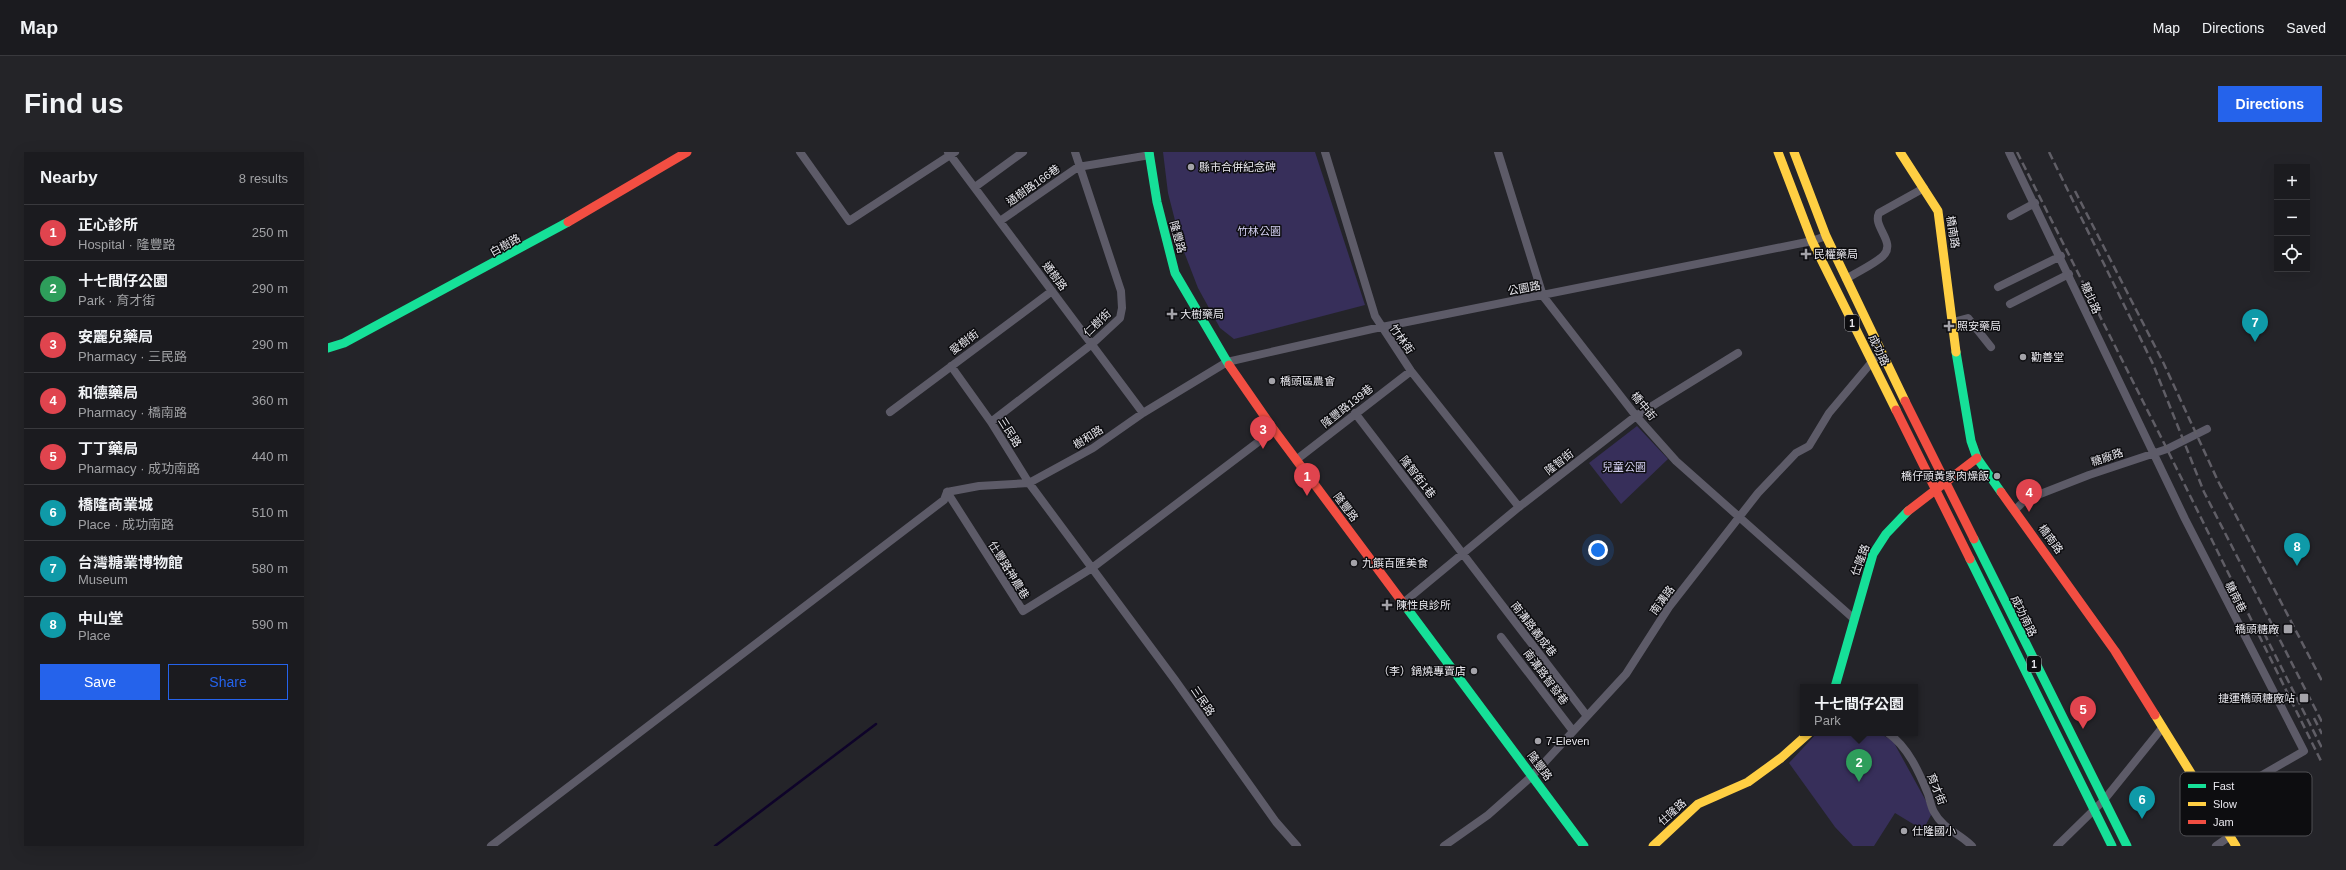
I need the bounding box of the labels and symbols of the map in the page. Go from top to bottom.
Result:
place label: 縣市合併紀念碑 [1199,161,1276,173]
street label: 通樹路166巷 [1004,162,1062,208]
marker: 縣市合併紀念碑 [1186,162,1196,172]
street label: 橋南路 [1944,215,1962,249]
street label: 隆豐路 [1168,220,1188,254]
park label: 竹林公園 [1237,225,1281,237]
street label: 白樹路 [488,232,522,258]
place label: 民權藥局 [1814,248,1858,260]
marker: 民權藥局 [1801,249,1811,259]
street label: 通樹路 [1040,259,1070,293]
street label: 公園路 [1507,279,1541,297]
street label: 糖北路 [2079,280,2103,316]
street label: 仁樹街 [1081,307,1113,339]
place label: 大樹藥局 [1180,308,1224,320]
marker: 大樹藥局 [1167,309,1177,319]
pin: 7 [2242,309,2268,342]
road number: 1 [1845,315,1859,331]
place label: 照安藥局 [1957,320,2001,332]
marker: 照安藥局 [1944,321,1954,331]
street label: 竹林街 [1388,322,1416,356]
street label: 愛樹街 [947,327,981,357]
street label: 成功路 [1866,333,1892,367]
place label: 勸善堂 [2031,351,2064,363]
marker: 勸善堂 [2018,352,2028,362]
place label: 橋頭區農會 [1280,375,1335,387]
marker: 橋頭區農會 [1267,376,1277,386]
street label: 隆豐路139巷 [1319,382,1375,430]
street label: 橋中街 [1629,389,1659,423]
street label: 三民路 [996,415,1024,449]
pin: 3 [1250,416,1276,449]
street label: 樹和路 [1071,423,1105,451]
street label: 糖廠路 [2089,446,2125,468]
street label: 隆智街 [1542,447,1576,477]
street label: 隆智街1巷 [1398,454,1438,500]
park label: 兒童公園 [1602,461,1646,473]
pin: 1 [1294,463,1320,496]
place label: 橋仔頭黃家肉燥飯 [1901,470,1989,482]
marker: 橋仔頭黃家肉燥飯 [1992,471,2002,481]
pin: 4 [2016,479,2042,512]
street label: 隆豐路 [1331,490,1361,524]
street label: 橋南路 [2036,522,2066,556]
pin: 8 [2284,533,2310,566]
street label: 仕豐路神農巷 [986,539,1032,601]
your location [1588,540,1608,560]
street label: 仕隆路 [1849,542,1871,578]
place label: 九饌百匯美食 [1362,557,1428,569]
marker: 九饌百匯美食 [1349,558,1359,568]
street label: 糖南巷 [2223,580,2249,614]
street label: 南溝路 [1647,583,1677,617]
street label: 成功南路 [2009,594,2039,638]
marker: 陳性良診所 [1381,599,1393,611]
place label: 陳性良診所 [1396,599,1451,611]
street label: 南溝路義成巷 [1509,599,1559,659]
place label: 橋頭糖廠 [2235,623,2279,635]
marker: 橋頭糖廠 [2282,623,2294,635]
street label: 南溝路智發巷 [1521,647,1571,707]
road number: 1 [2027,656,2041,672]
place label: （李）鍋燒專賣店 [1378,665,1466,677]
marker: （李）鍋燒專賣店 [1469,666,1479,676]
street label: 三民路 [1189,684,1217,718]
place label: 捷運橋頭糖廠站 [2218,692,2295,704]
marker: 捷運橋頭糖廠站 [2298,692,2310,704]
pin: 5 [2070,696,2096,729]
place label: 7-Eleven [1546,735,1589,747]
marker: 7-Eleven [1533,736,1543,746]
street label: 隆豐路 [1525,749,1555,783]
pin: 2 [1846,749,1872,782]
street label: 育才街 [1925,771,1949,807]
legend [2180,772,2312,836]
text: Fast [2213,780,2234,792]
pin: 6 [2129,786,2155,819]
street label: 仕隆路 [1656,797,1688,827]
text: Slow [2213,798,2237,810]
text: Jam [2213,816,2234,828]
place label: 仕隆國小 [1912,825,1956,837]
marker: 仕隆國小 [1899,826,1909,836]

